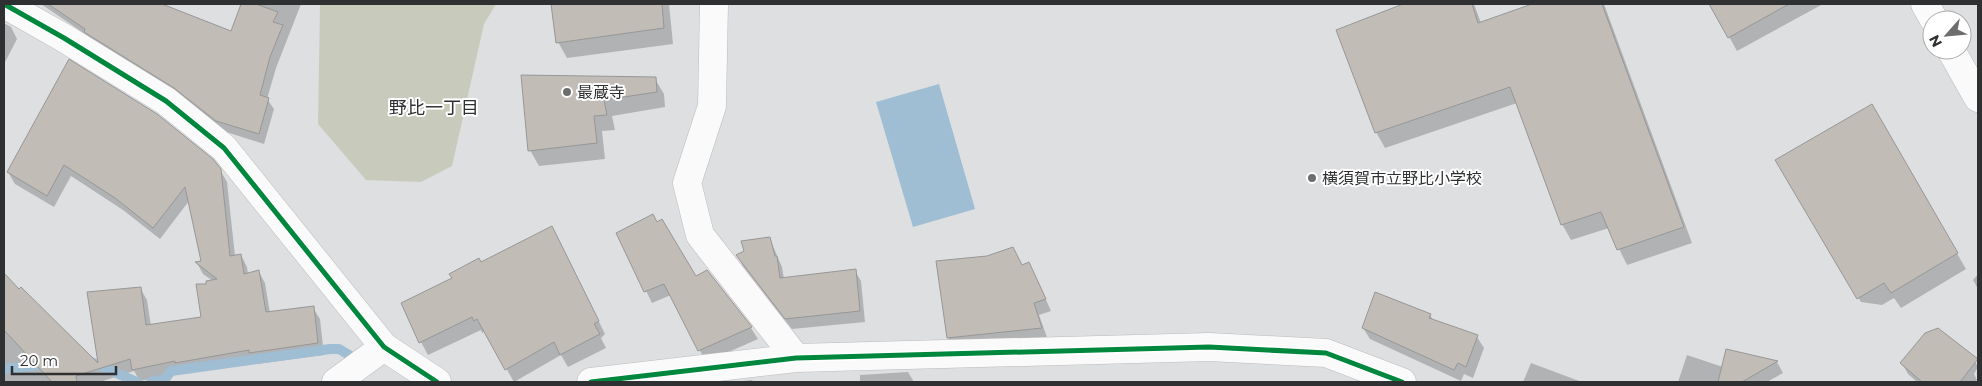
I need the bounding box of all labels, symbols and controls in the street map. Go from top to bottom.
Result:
north arrow [1922,10,1972,60]
text: N [1925,32,1946,50]
place label: 最蔵寺 [577,83,625,102]
marker: 最蔵寺 [561,86,573,98]
district label: 野比一丁目 [389,97,479,119]
place label: 横須賀市立野比小学校 [1322,169,1482,188]
marker: 横須賀市立野比小学校 [1306,172,1318,184]
scale bar [12,344,116,376]
text: 20 m [20,351,58,370]

